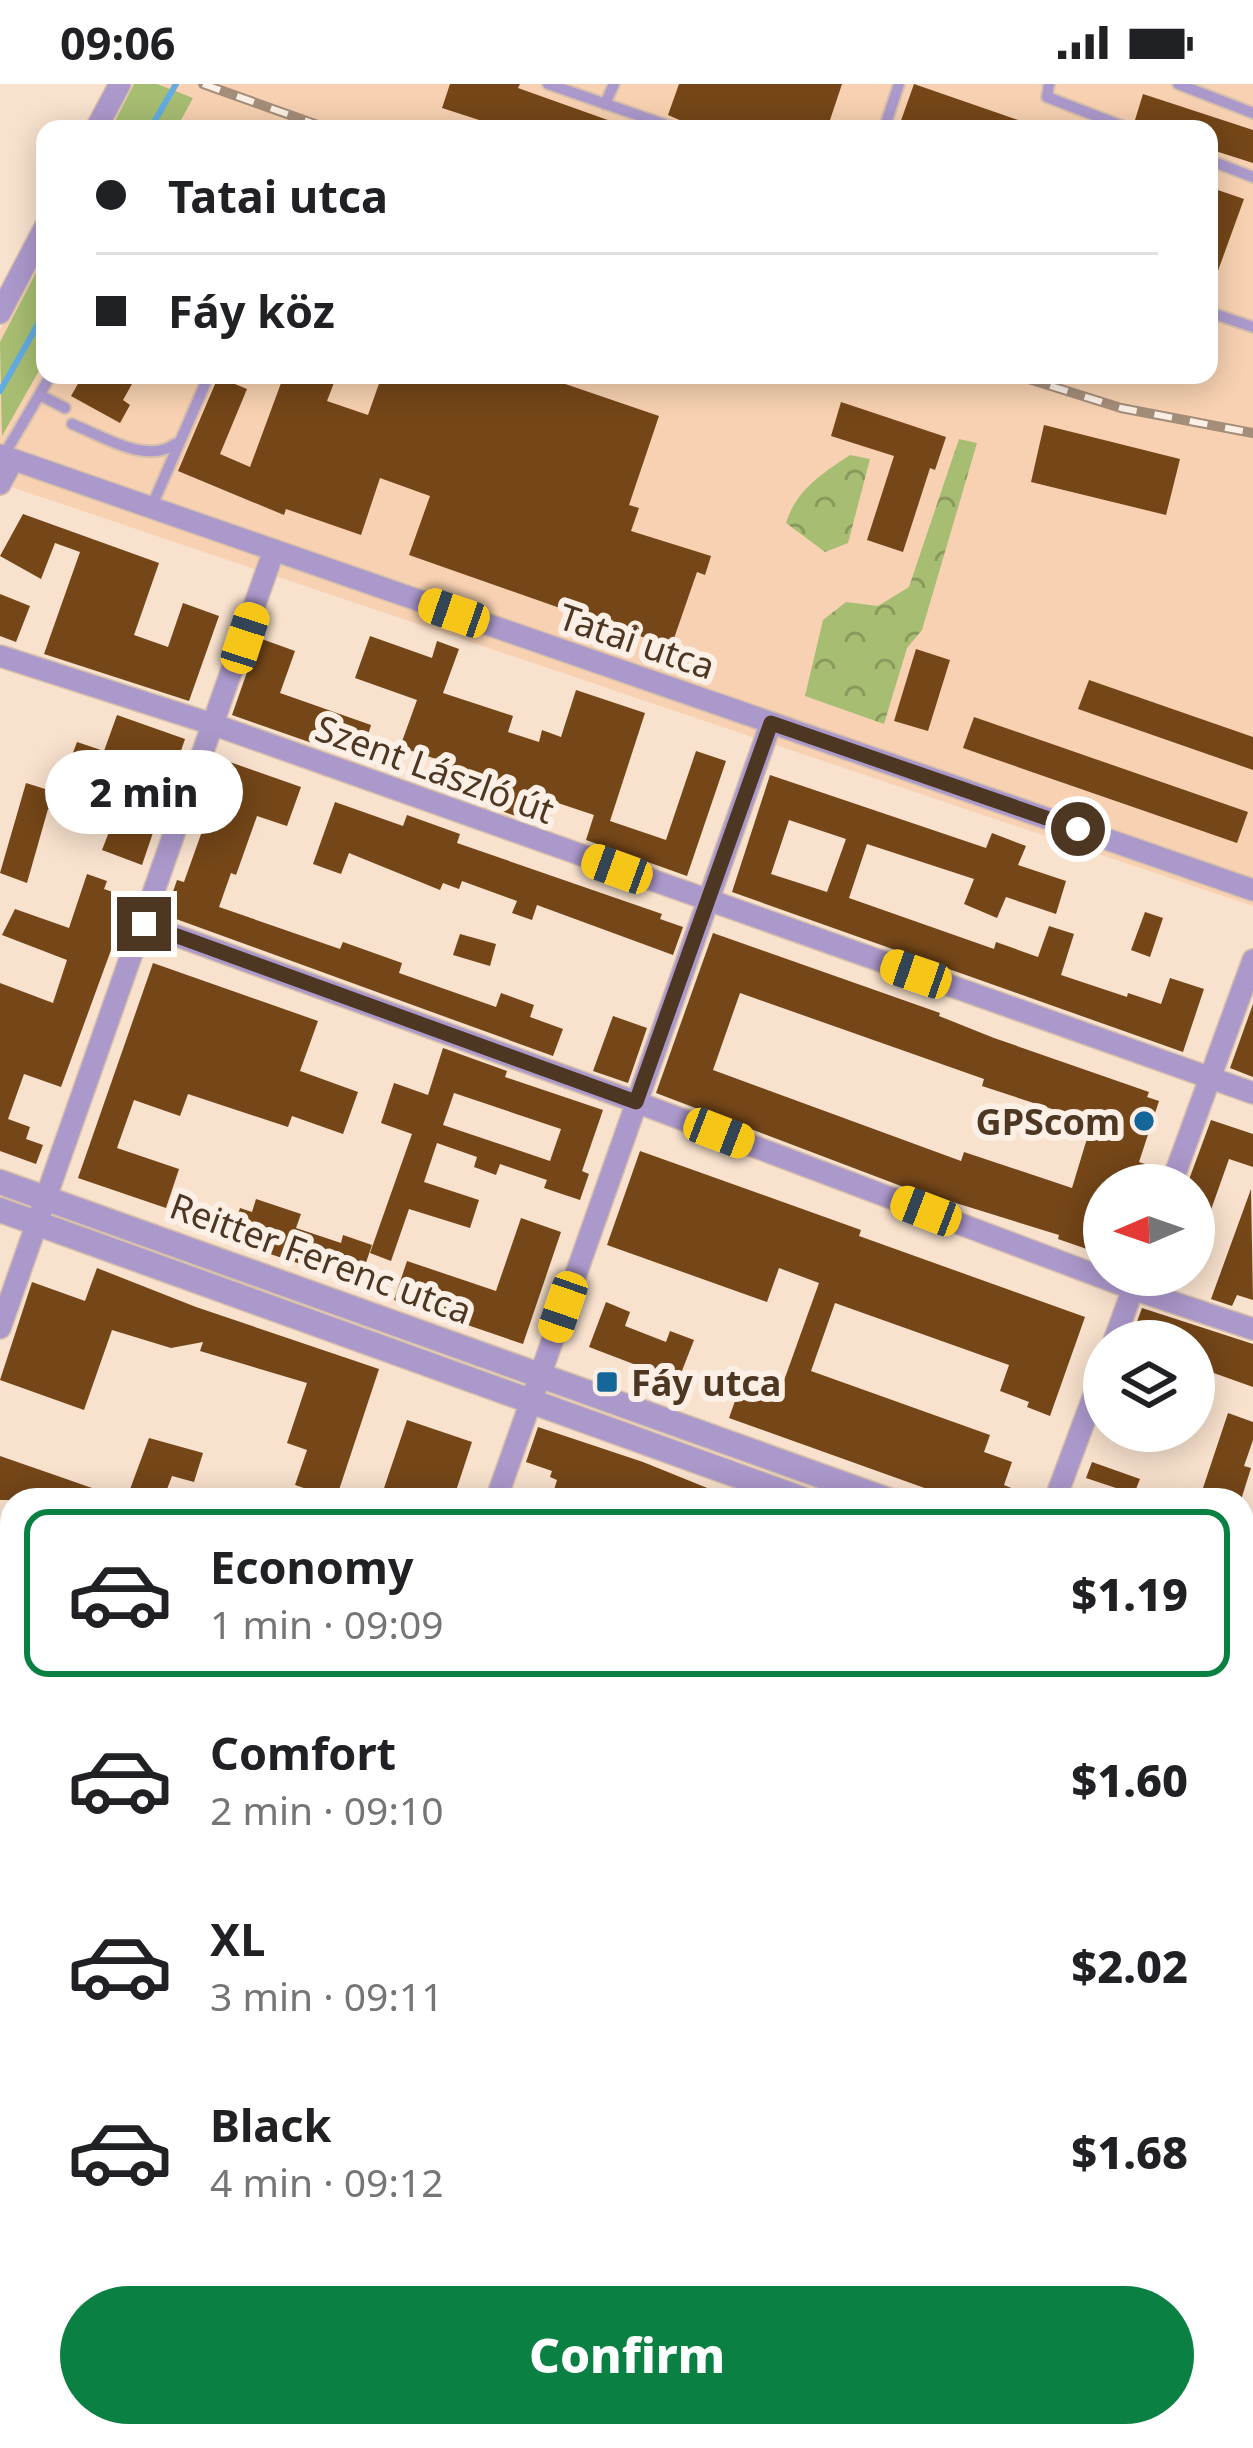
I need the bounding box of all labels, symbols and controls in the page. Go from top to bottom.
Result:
text: 09:06 [60,12,176,73]
text: Tatai utca [168,165,388,226]
text: Fáy köz [168,280,335,341]
car [414,584,494,642]
street label: Tatai utca [552,591,722,691]
car [217,598,273,678]
street label: Szent László út [309,703,561,835]
callout: 2 min [45,750,243,834]
text: 2 min [90,765,198,818]
route start [1051,802,1105,856]
car [577,840,657,898]
route end [117,897,171,951]
car [876,945,956,1003]
place label: GPScom [976,1097,1120,1146]
car [679,1103,759,1163]
marker: GPScom [1131,1108,1157,1134]
north arrow [1083,1164,1215,1296]
map controls [1083,1164,1215,1452]
street label: Reitter Ferenc utca [163,1181,479,1335]
car [886,1181,966,1241]
car [534,1267,592,1347]
button: layers [1083,1320,1215,1452]
place label: Fáy utca [631,1358,781,1407]
marker: Fáy utca [594,1369,620,1395]
text: Economy [210,1536,414,1597]
icon: car [66,1539,174,1647]
text: $1.19 [1071,1563,1188,1624]
text: 1 min · 09:09 [210,1597,444,1650]
text: Comfort [210,1722,396,1783]
icon: car [66,1725,174,1833]
text: $1.60 [1071,1749,1188,1810]
text: 2 min · 09:10 [210,1783,444,1836]
text: XL [210,1908,265,1969]
icon: car [66,1911,174,2019]
text: $2.02 [1071,1935,1188,1996]
text: 3 min · 09:11 [210,1969,444,2022]
text: Black [210,2094,331,2155]
icon: car [66,2097,174,2205]
text: $1.68 [1071,2121,1188,2182]
text: 4 min · 09:12 [210,2155,444,2208]
button: Confirm [60,2286,1194,2424]

